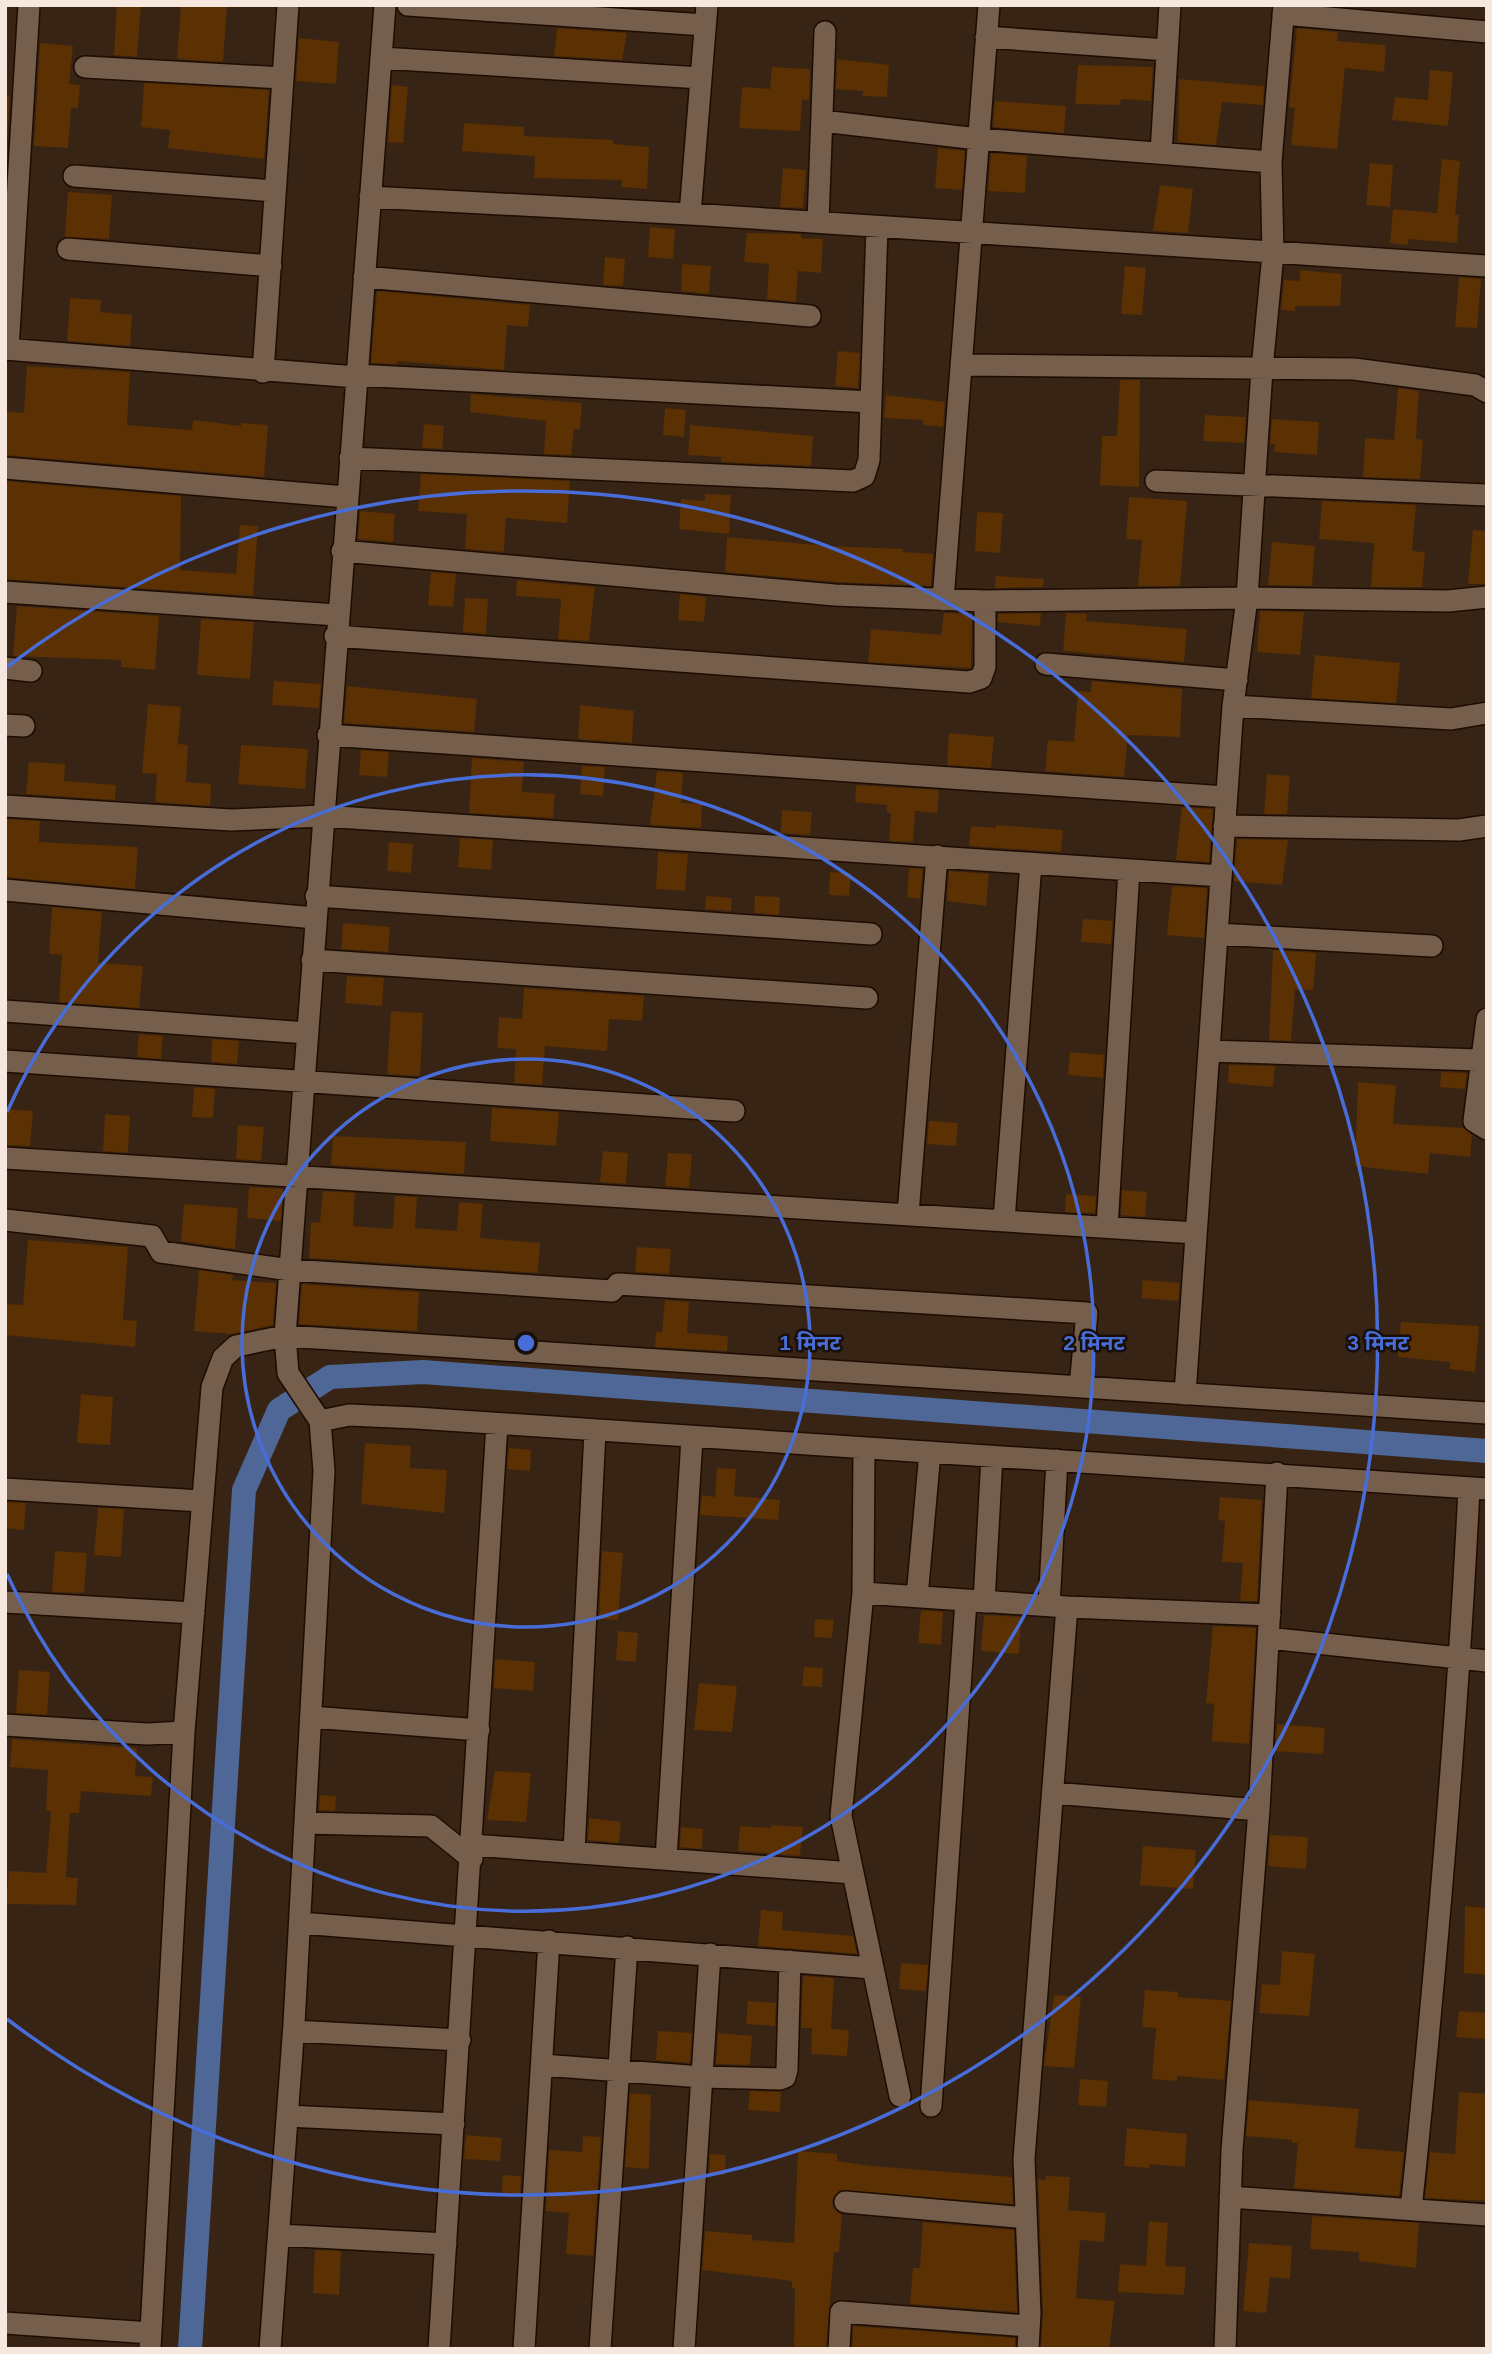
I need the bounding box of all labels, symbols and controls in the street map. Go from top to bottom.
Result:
centre of rings [514,1331,538,1355]
text: 1 मिनट [779,1331,841,1354]
text: 2 मिनट [1063,1331,1125,1354]
text: 3 मिनट [1347,1331,1409,1354]

